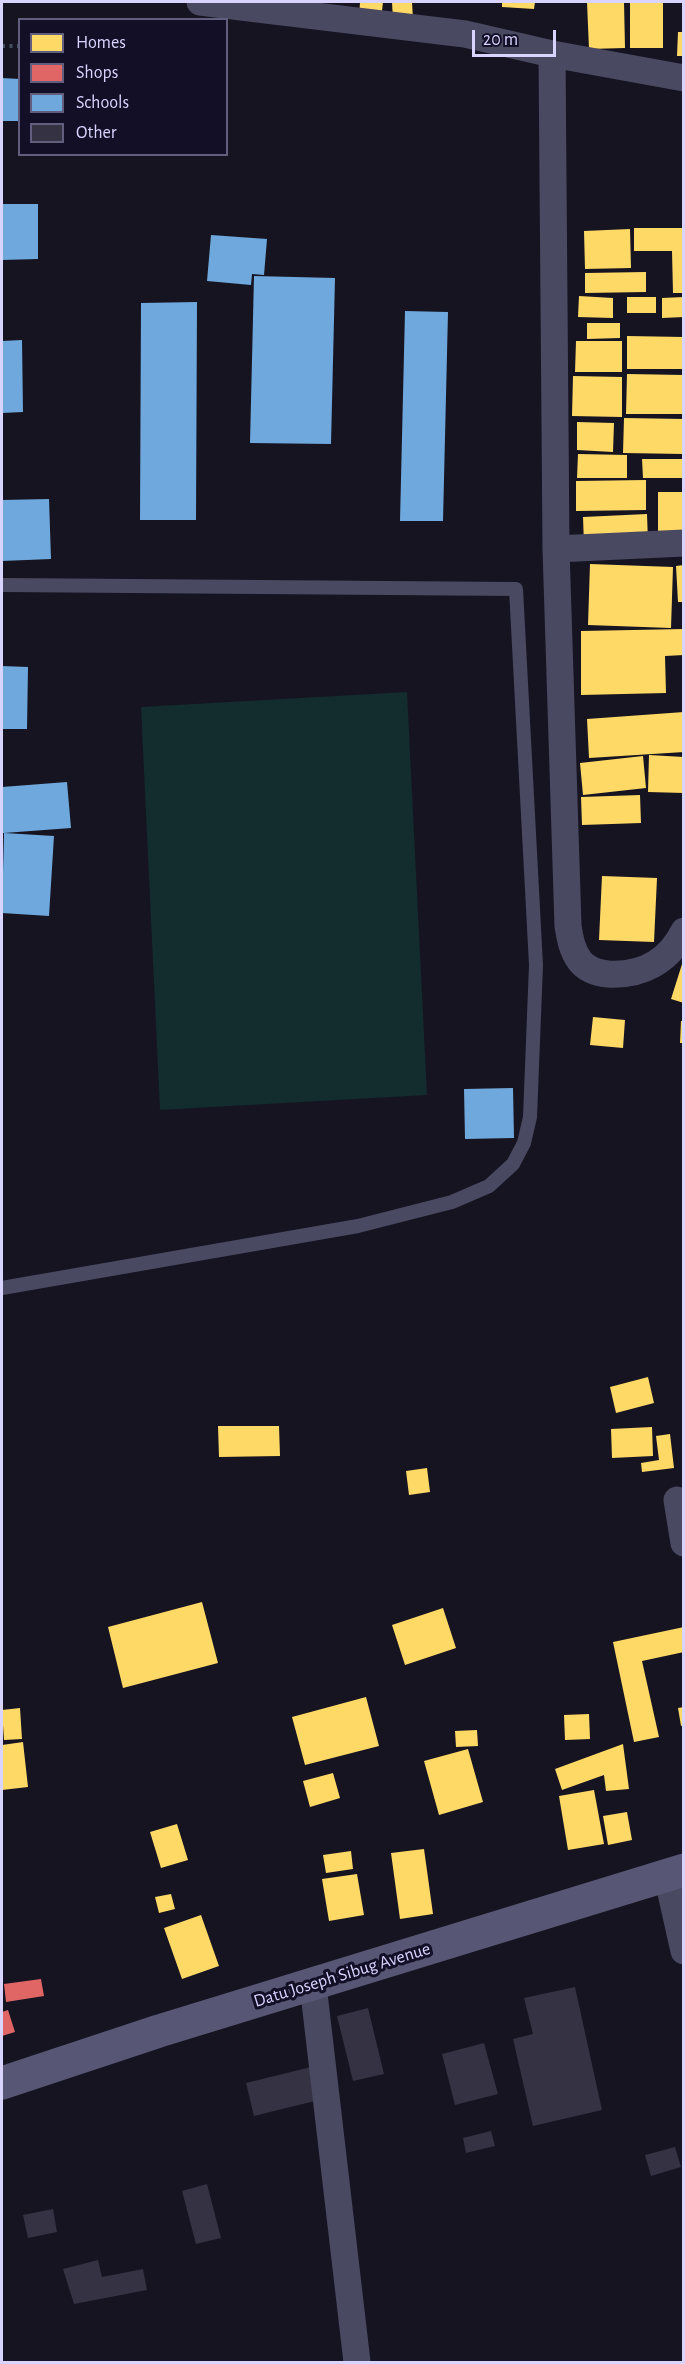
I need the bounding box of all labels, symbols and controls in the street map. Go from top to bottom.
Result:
legend [18,18,228,156]
scale bar [475,18,559,56]
text: 20 m [483,31,518,49]
text: Homes [76,34,126,52]
text: Shops [76,64,118,82]
text: Schools [76,94,129,112]
text: Other [76,124,117,142]
street label: Datu Joseph Sibug Avenue [251,1938,433,2012]

